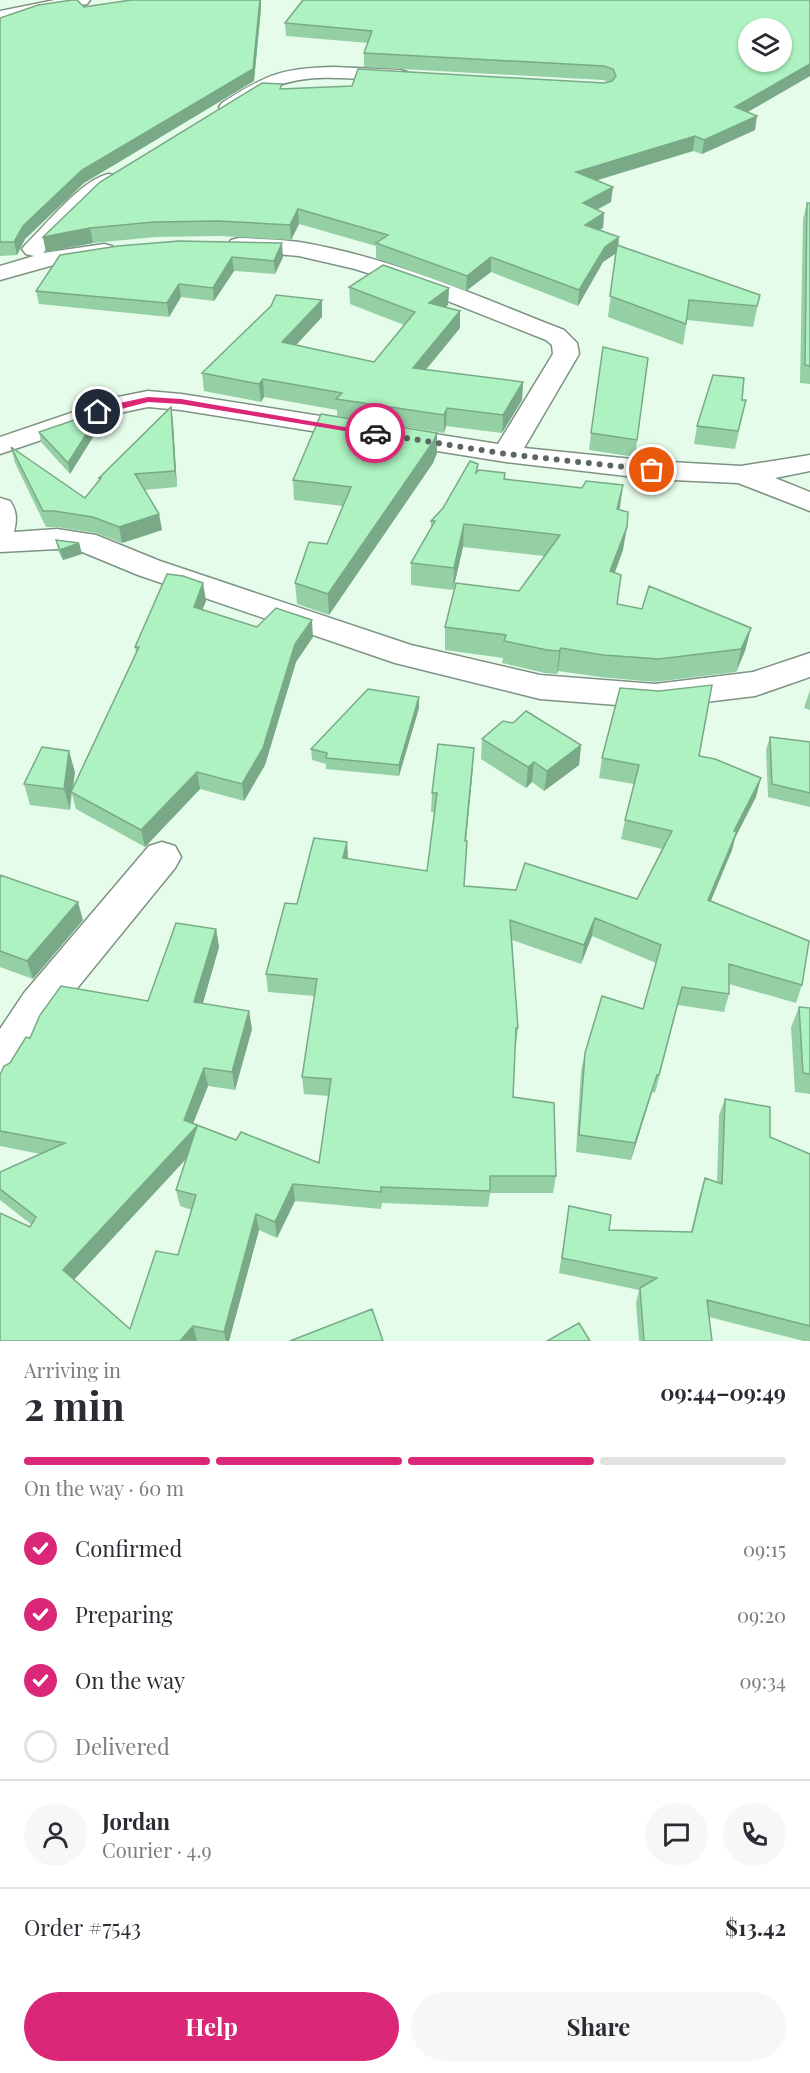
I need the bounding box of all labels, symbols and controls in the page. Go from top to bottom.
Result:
map controls [738,18,792,72]
button: layers [738,18,792,72]
pin [72,386,123,437]
icon: home [81,395,114,428]
courier [345,403,405,463]
icon: car [359,417,392,450]
pin [626,444,677,495]
icon: bag [635,453,668,486]
text: Arriving in [24,1356,121,1383]
text: 09:44–09:49 [660,1377,786,1407]
text: 2 min [24,1379,125,1431]
text: On the way · 60 m [24,1474,184,1501]
icon: check [24,1532,57,1565]
text: Confirmed [75,1533,182,1563]
text: 09:15 [743,1535,786,1562]
icon: check [24,1598,57,1631]
text: Preparing [75,1599,173,1629]
text: 09:20 [737,1601,786,1628]
icon: check [24,1664,57,1697]
text: On the way [75,1665,185,1695]
text: 09:34 [740,1667,786,1694]
text: Delivered [75,1731,170,1761]
button: person [24,1803,87,1866]
button: chat [645,1803,708,1866]
button: phone [723,1803,786,1866]
text: Jordan [102,1806,170,1836]
text: Courier · 4.9 [102,1836,212,1863]
text: Order #7543 [24,1912,141,1942]
text: $13.42 [725,1912,786,1942]
button: Help [24,1992,399,2061]
button: Share [411,1992,786,2061]

